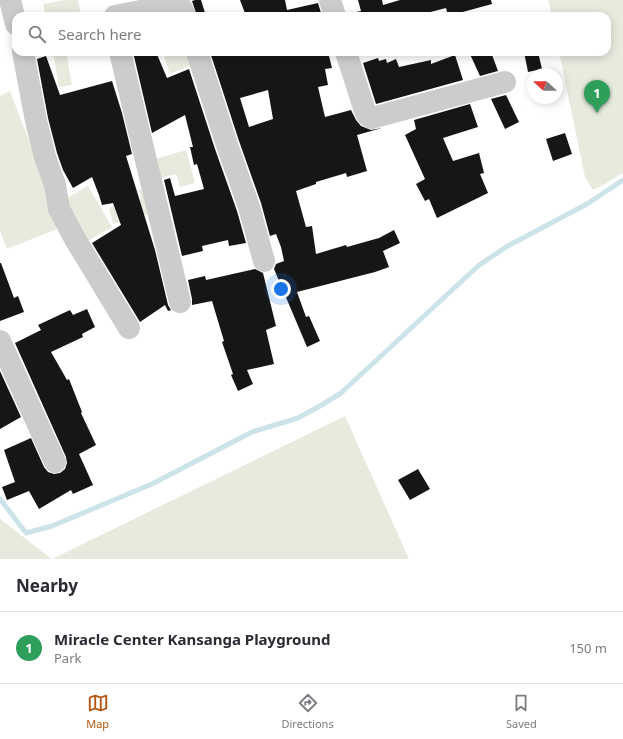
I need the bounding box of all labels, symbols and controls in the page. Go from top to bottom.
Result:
search box [12,12,611,56]
icon: search [26,23,48,45]
text: Search here [58,24,141,44]
north arrow [527,68,563,104]
pin: 1 [584,80,610,113]
your location [271,279,291,299]
text: Nearby [16,574,78,597]
text: Miracle Center Kansanga Playground [54,629,330,649]
text: 1 [25,639,33,657]
text: 150 m [569,639,607,657]
text: Park [54,649,81,667]
tab: Map [86,692,109,731]
tab: Directions [281,692,334,731]
tab: Saved [506,692,537,731]

